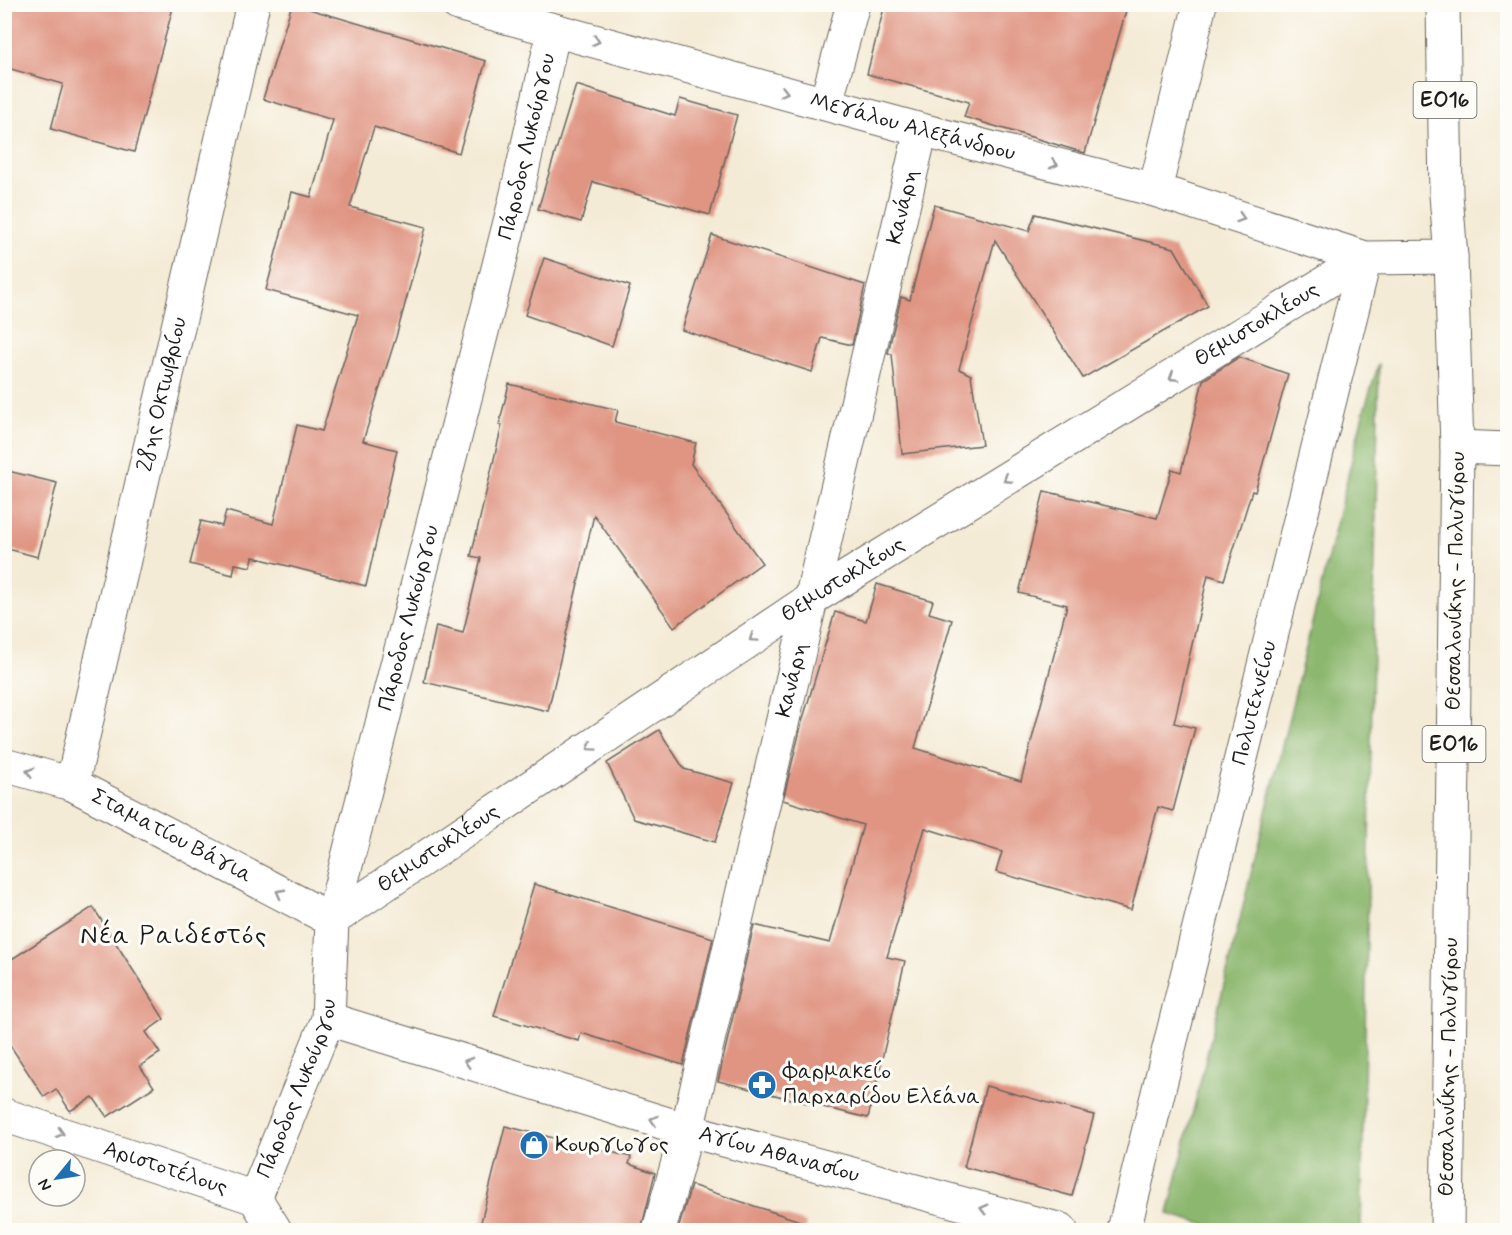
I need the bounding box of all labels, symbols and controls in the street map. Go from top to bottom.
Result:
one-way arrow [590,34,601,46]
street label: Πάροδος Λυκούργου [492,51,562,243]
road number: ΕΟ16 [1414,82,1476,118]
one-way arrow [779,84,789,97]
street label: Μεγάλου Αλεξάνδρου [807,86,1018,168]
one-way arrow [1048,157,1058,170]
street label: Κανάρη [881,166,925,247]
one-way arrow [1235,211,1246,223]
street label: Θεμιστοκλέους [1189,276,1324,374]
street label: 28ης Οκτωβρίου [131,314,194,474]
one-way arrow [1169,369,1179,381]
street label: Θεσσαλονίκης - Πολυγύρου [1440,451,1472,711]
one-way arrow [1002,471,1013,482]
street label: Πάροδος Λυκούργου [372,522,446,714]
street label: Θεμιστοκλέους [776,531,910,629]
one-way arrow [748,631,759,642]
street label: Πολυτεχνείου [1226,638,1284,768]
street label: Κανάρη [770,640,815,720]
road number: ΕΟ16 [1422,726,1486,762]
one-way arrow [586,740,597,751]
one-way arrow [25,767,36,779]
street label: Σταματίου Βάγια [86,782,257,890]
street label: Θεμιστοκλέους [372,798,505,900]
one-way arrow [276,889,286,900]
district label: Νέα Ραιδεστός [80,919,268,953]
street label: Θεσσαλονίκης - Πολυγύρου [1433,937,1465,1197]
street label: Πάροδος Λυκούργου [251,998,343,1182]
one-way arrow [463,1057,474,1069]
place label: Φαρμακείο Παρχαρίδου Ελεάνα [782,1058,980,1111]
pharmacy icon: Φαρμακείο Παρχαρίδου Ελεάνα [746,1069,778,1101]
one-way arrow [649,1115,660,1127]
street label: Αγίου Αθανασίου [696,1120,862,1189]
one-way arrow [54,1126,65,1138]
shop icon: Κουργιογος [518,1129,550,1161]
place label: Κουργιογος [555,1131,669,1159]
street label: Αριστοτέλους [100,1135,231,1202]
north arrow [27,1148,87,1208]
text: N [34,1175,57,1195]
one-way arrow [979,1204,989,1217]

